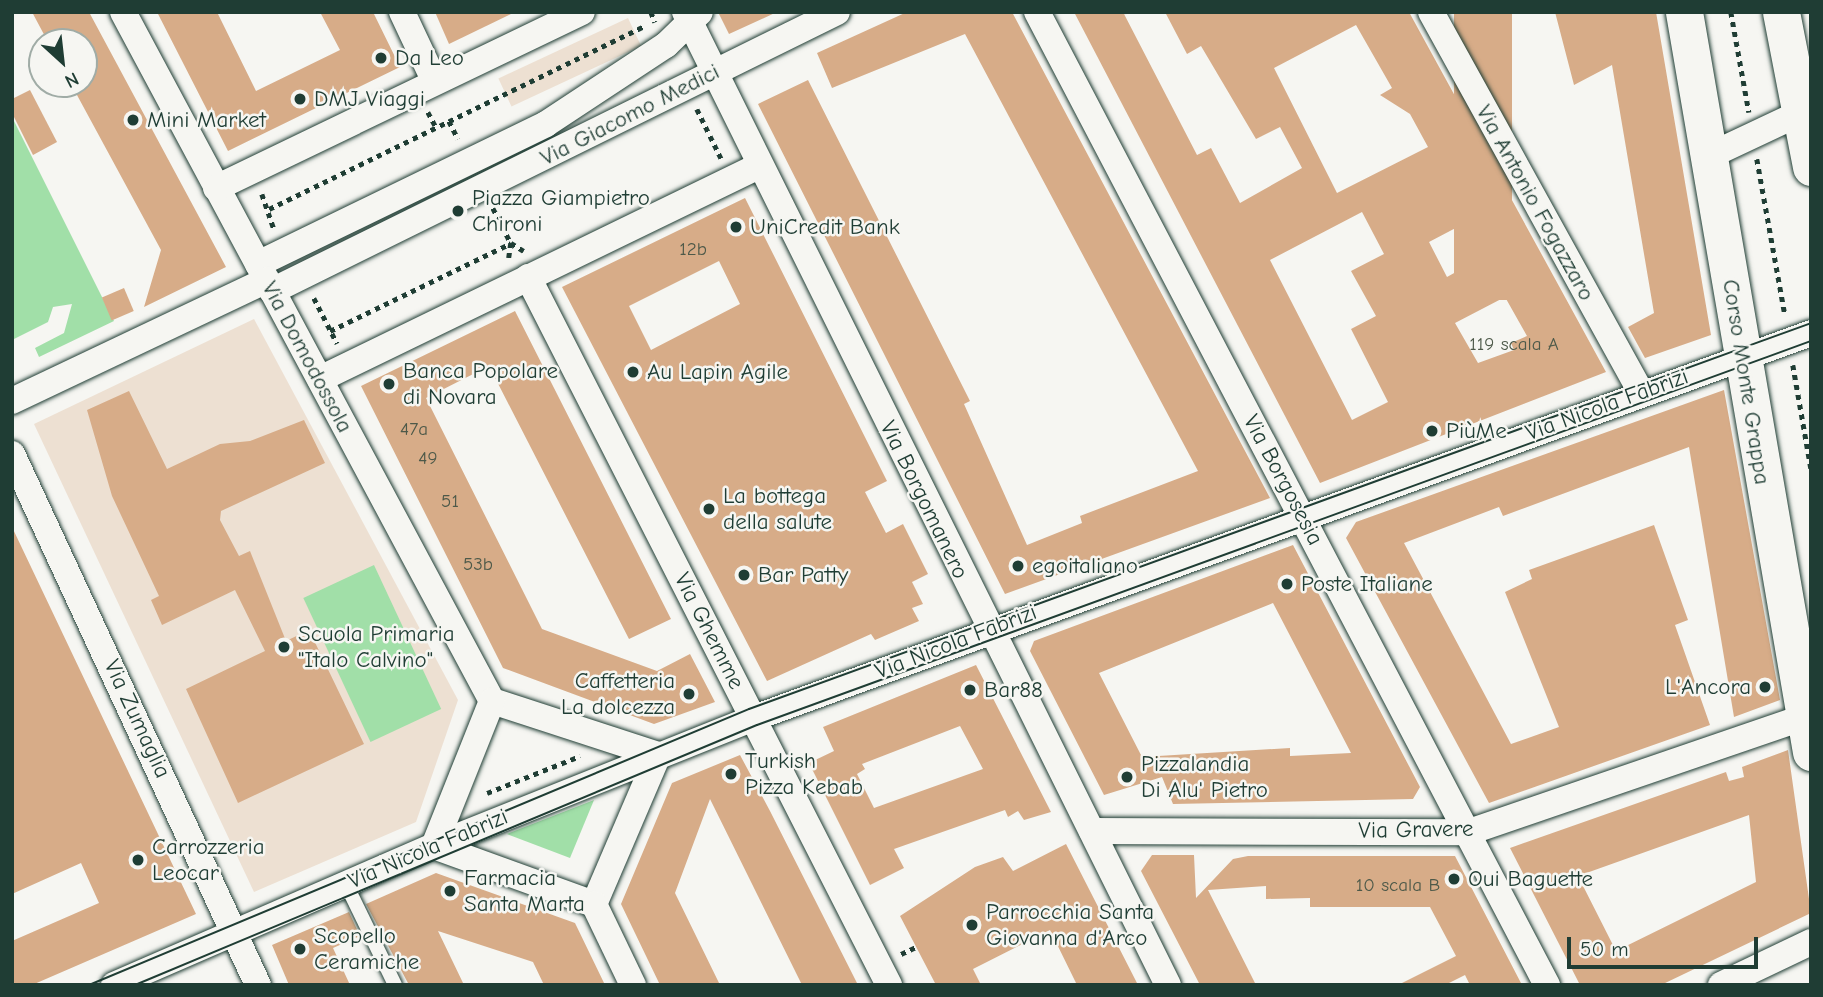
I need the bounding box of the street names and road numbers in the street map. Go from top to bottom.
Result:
street label: Via Giacomo Medici [536,58,724,172]
street label: Via Antonio Fogazzaro [1470,100,1600,306]
street label: Via Domodossola [256,277,358,437]
street label: Corso Monte Grappa [1716,277,1776,487]
street label: Via Nicola Fabrizi [1522,363,1692,447]
street label: Via Borgosesia [1237,410,1329,550]
street label: Via Borgomanero [874,416,974,584]
street label: Via Ghemme [668,568,750,694]
street label: Via Nicola Fabrizi [871,598,1041,686]
street label: Via Zumaglia [98,655,176,783]
street label: Via Nicola Fabrizi [344,803,512,895]
street label: Via Gravere [1358,815,1474,845]

